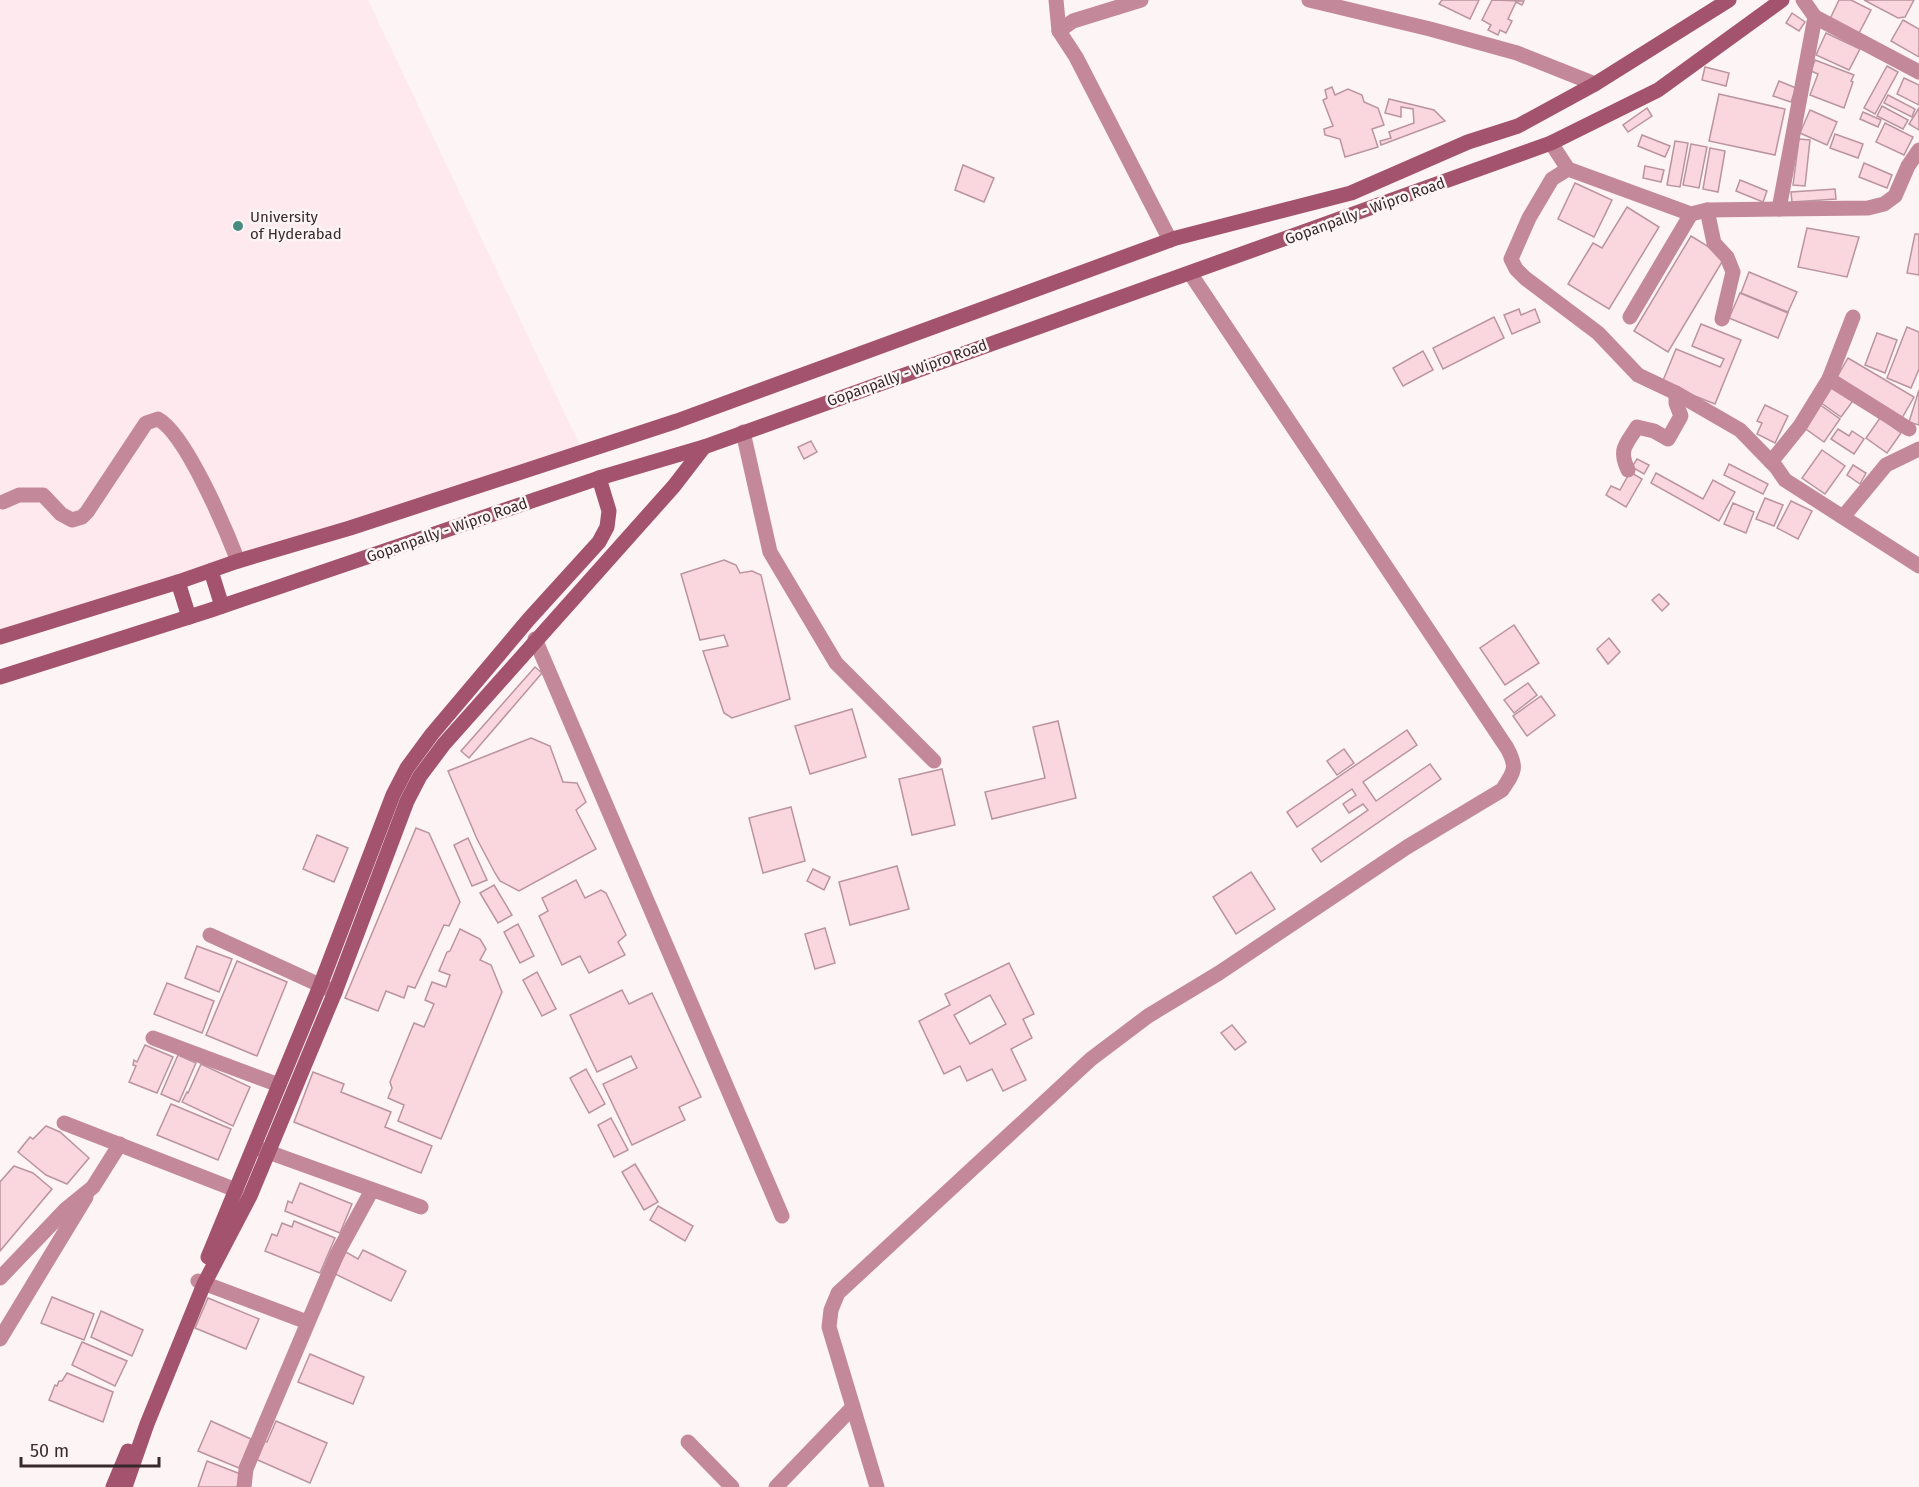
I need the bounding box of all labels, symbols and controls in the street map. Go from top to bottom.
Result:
street label: Gopanpally - Wipro Road [1283,174,1447,248]
place label: University of Hyderabad [250,208,342,243]
marker: University of Hyderabad [231,219,245,233]
street label: Gopanpally - Wipro Road [825,336,989,410]
street label: Gopanpally - Wipro Road [364,494,530,566]
scale bar [21,1430,159,1468]
text: 50 m [30,1440,69,1462]

